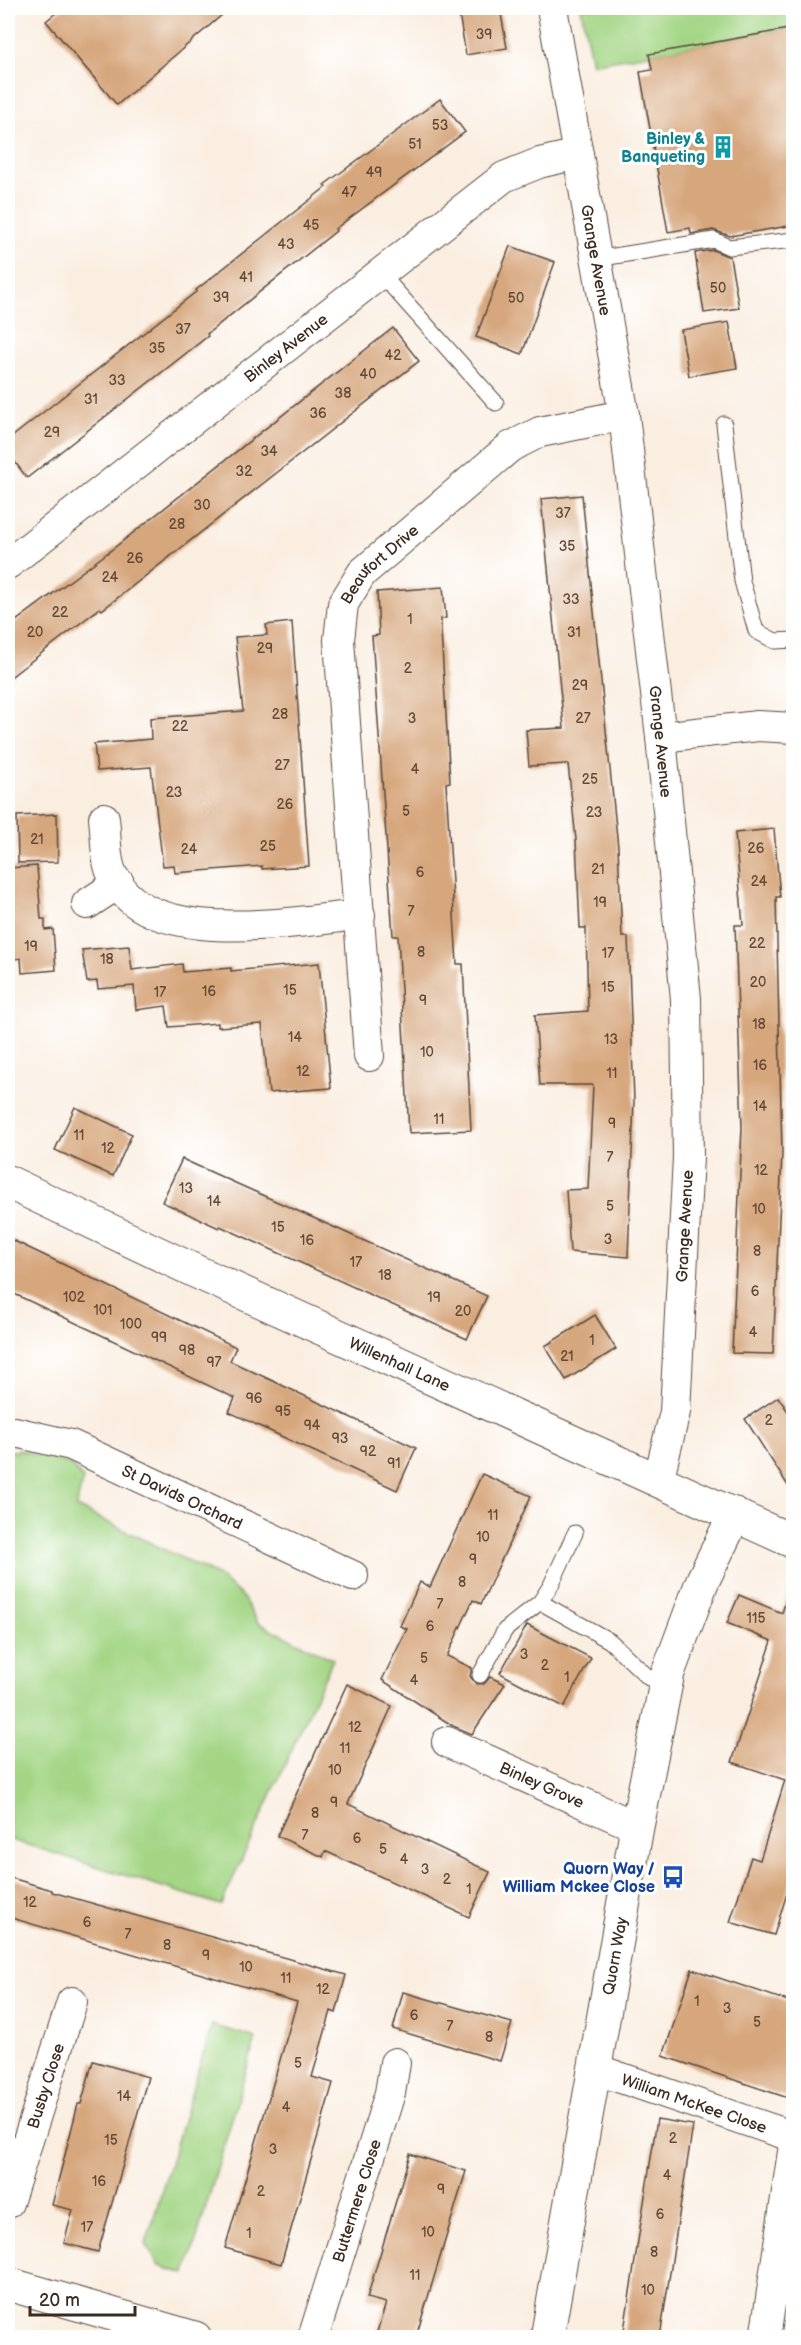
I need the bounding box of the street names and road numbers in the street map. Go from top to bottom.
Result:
street label: Grange Avenue [576,203,614,318]
street label: Binley Avenue [241,310,332,387]
street label: Beaufort Drive [337,521,423,608]
street label: Grange Avenue [644,685,675,799]
street label: Grange Avenue [673,1169,698,1283]
street label: Willenhall Lane [346,1334,453,1396]
street label: St Davids Orchard [118,1462,245,1534]
street label: Binley Grove [496,1759,587,1813]
street label: Quorn Way [600,1915,632,1997]
street label: Busby Close [24,2041,69,2131]
street label: William McKee Close [619,2071,769,2138]
street label: Buttermere Close [329,2137,386,2265]

